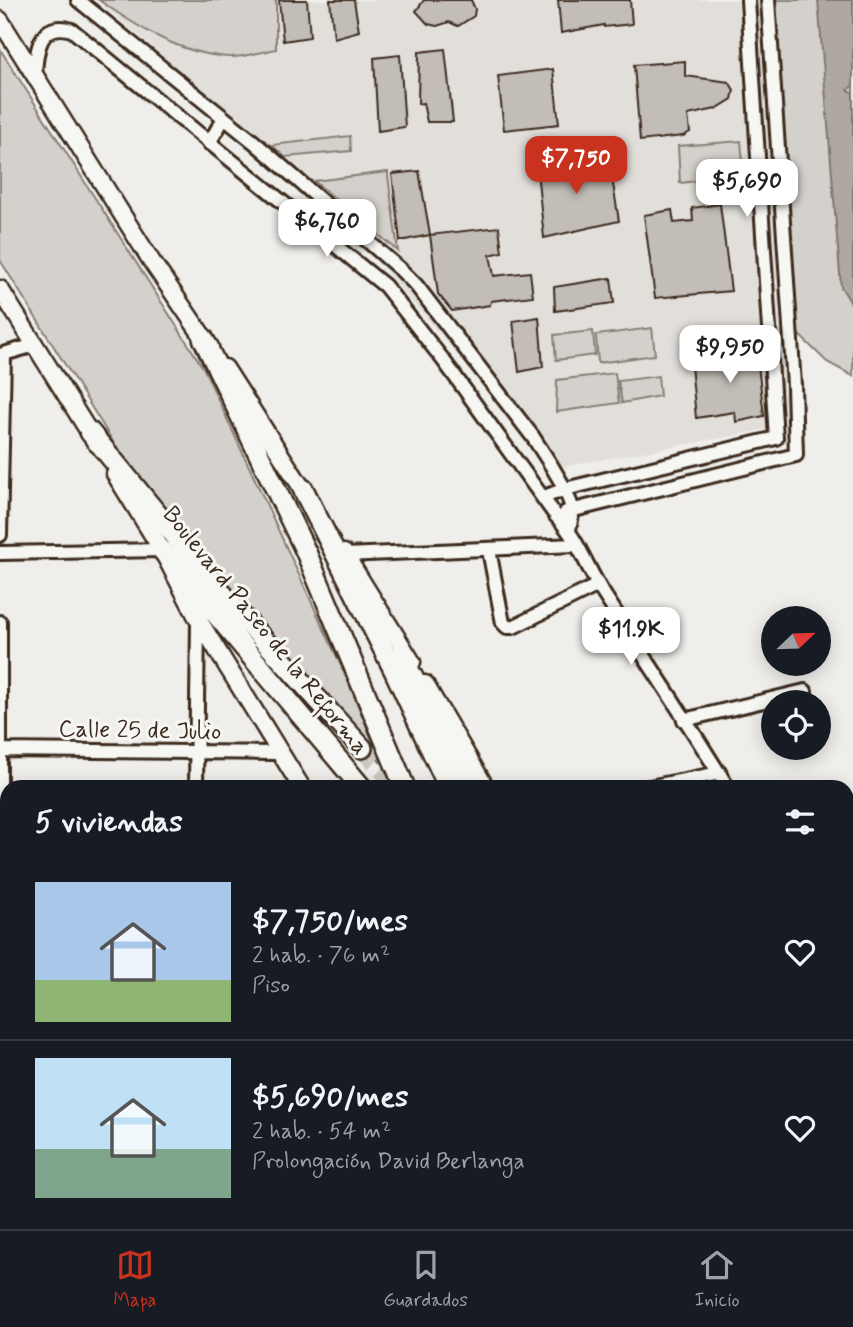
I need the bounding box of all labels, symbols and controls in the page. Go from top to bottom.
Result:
pin: $7,750 [519,136,633,196]
text: $7,750 [541,144,611,174]
pin: $5,690 [690,160,804,219]
text: $5,690 [712,167,782,197]
pin: $6,760 [270,200,384,259]
text: $6,760 [294,207,360,237]
pin: $9,950 [673,326,787,385]
text: $9,950 [695,333,765,363]
street label: Boulevard Paseo de la Reforma [153,500,375,763]
north arrow [761,606,831,676]
map controls [761,606,831,760]
pin: $11.9K [574,608,688,667]
text: $11.9K [598,615,664,645]
button: locate [761,690,831,760]
street label: Calle 25 de Julio [58,714,222,748]
text: 5 viviendas [35,803,183,842]
icon: filters [781,803,819,841]
text: $7,750/mes [252,902,408,941]
icon: home [91,910,175,994]
icon: heart [781,933,819,971]
text: 2 hab. · 76 m² [252,941,390,971]
text: Piso [252,971,290,1001]
text: $5,690/mes [252,1078,408,1117]
icon: home [91,1086,175,1170]
icon: heart [781,1109,819,1147]
text: 2 hab. · 54 m² [252,1117,391,1147]
text: Prolongación David Berlanga [252,1147,525,1177]
tab: Mapa [113,1246,157,1313]
tab: Guardados [383,1246,468,1313]
tab: Inicio [694,1246,740,1313]

